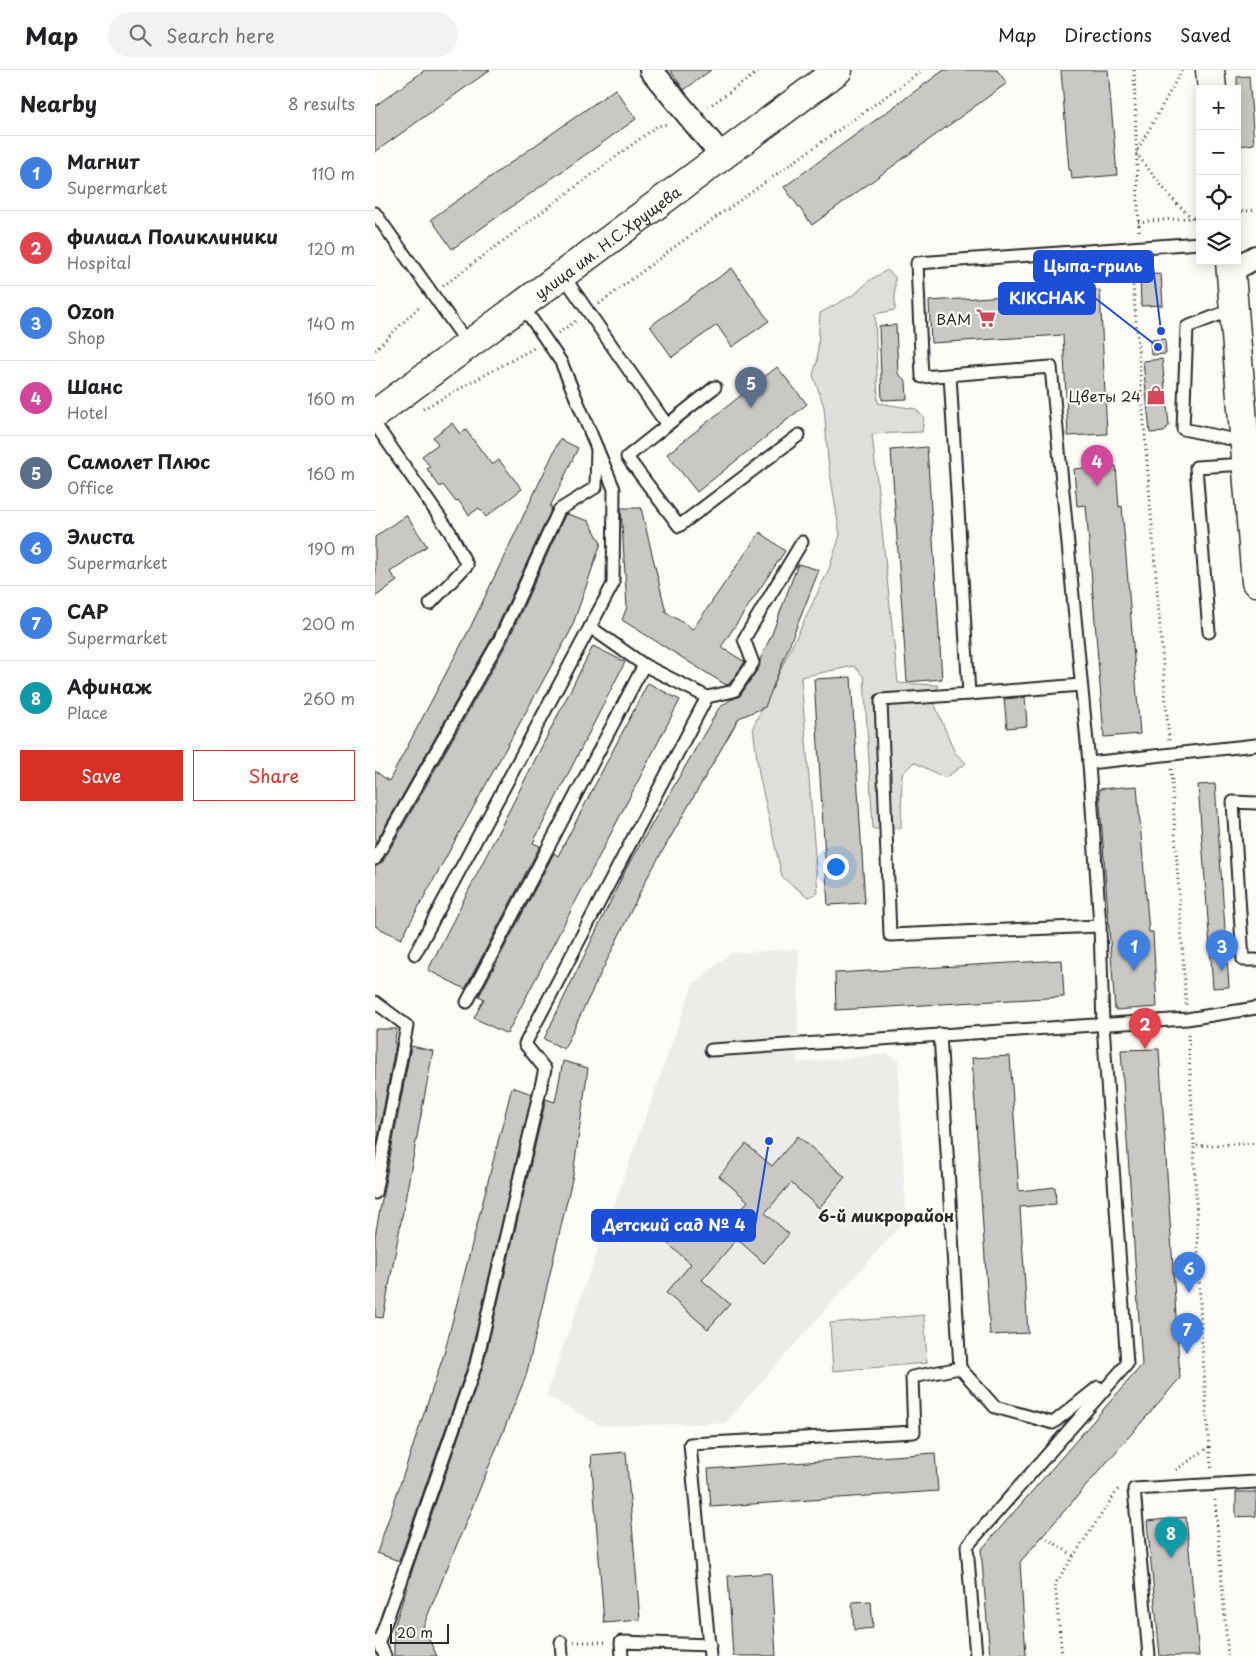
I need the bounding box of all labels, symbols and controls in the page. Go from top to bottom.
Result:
search box [108,12,458,57]
text: Map [25,17,78,53]
icon: search [126,21,154,49]
text: Search here [166,21,275,49]
text: Map [998,21,1036,48]
text: Directions [1064,21,1152,48]
text: Saved [1180,21,1231,48]
map controls [1196,85,1241,265]
button: + [1196,85,1241,130]
text: Nearby [20,87,97,119]
text: 8 results [288,91,355,115]
button: − [1196,130,1241,175]
text: Магнит [67,147,139,175]
text: 1 [32,161,40,185]
text: 110 m [312,161,355,185]
text: Supermarket [67,175,167,199]
button: locate [1196,175,1241,220]
street label: улица им. Н.С.Хрущева [529,179,686,304]
button: layers [1196,220,1241,265]
text: филиал Поликлиники [67,222,278,250]
text: 2 [30,236,42,260]
text: 120 m [308,236,355,260]
text: Hospital [67,250,131,274]
callout: Цыпа-гриль [1034,251,1153,282]
text: Цыпа-гриль [1043,253,1143,277]
callout: KIKCHAK [999,283,1095,314]
text: KIKCHAK [1009,285,1085,309]
text: Ozon [67,297,115,325]
place label: ВАМ [936,307,971,330]
supermarket icon: ВАМ [975,307,997,329]
text: 3 [31,311,41,335]
text: 140 m [307,311,355,335]
text: Shop [67,325,105,349]
pin: 5 [735,367,767,408]
text: Шанс [67,372,123,400]
place label: Цветы 24 [1069,384,1141,407]
shop icon: Цветы 24 [1145,384,1167,406]
text: 4 [31,386,41,410]
text: 160 m [307,386,355,410]
text: Hotel [67,400,108,424]
pin: 4 [1081,445,1113,486]
text: Самолет Плюс [67,447,210,475]
text: 5 [31,461,41,485]
text: 160 m [307,461,355,485]
text: Office [67,475,114,499]
text: Элиста [67,522,135,550]
text: 6 [30,536,42,560]
text: 190 m [307,536,355,560]
text: Supermarket [67,550,167,574]
text: САР [67,597,108,625]
text: 7 [31,611,41,635]
text: 200 m [302,611,355,635]
text: Supermarket [67,625,167,649]
text: Афинаж [67,672,152,700]
text: 8 [31,686,41,710]
text: 260 m [303,686,355,710]
text: Place [67,700,108,724]
button: Save [20,750,183,801]
button: Share [193,750,355,801]
your location [823,854,849,880]
pin: 1 [1118,930,1150,971]
pin: 3 [1206,930,1238,971]
pin: 2 [1129,1008,1161,1049]
district label: 6-й микрорайон [818,1203,954,1227]
callout: Детский сад № 4 [592,1210,755,1241]
text: Детский сад № 4 [602,1212,745,1236]
pin: 6 [1173,1252,1205,1293]
pin: 7 [1171,1313,1203,1354]
pin: 8 [1155,1517,1187,1558]
scale bar [390,1621,449,1644]
text: 20 m [397,1622,433,1643]

